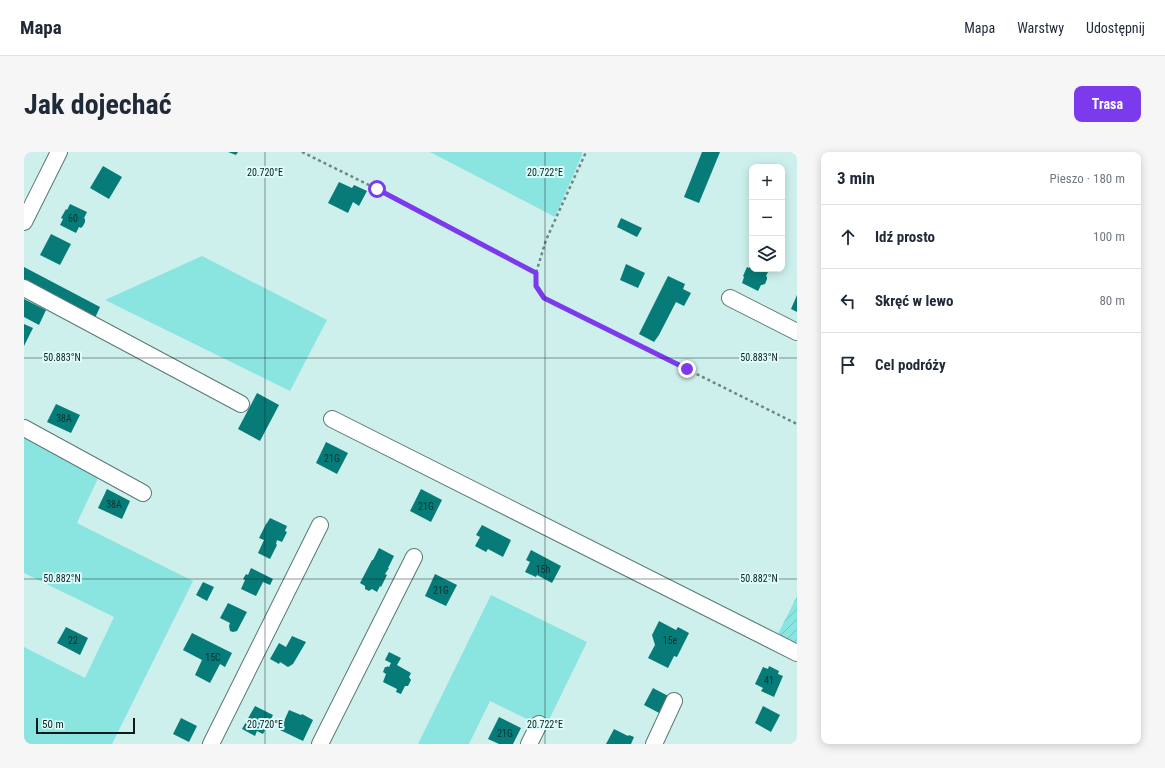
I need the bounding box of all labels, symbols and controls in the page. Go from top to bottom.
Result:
text: Mapa [20,16,62,39]
text: Mapa [964,20,995,36]
text: Warstwy [1017,20,1064,36]
text: Udostępnij [1086,20,1145,36]
button: Trasa [1074,86,1141,122]
text: Jak dojechać [24,88,172,121]
map controls [749,164,785,272]
button: + [749,164,785,200]
text: 20.720°E [247,167,283,178]
text: 20.722°E [527,167,563,178]
text: 3 min [837,168,875,188]
text: Pieszo · 180 m [1050,171,1125,186]
route start [368,180,386,198]
button: − [749,200,785,236]
house number: 60 [68,213,78,224]
icon: ahead [837,226,859,248]
text: Idź prosto [875,228,935,246]
text: 100 m [1093,229,1125,244]
button: layers [749,236,785,272]
icon: left [837,290,859,312]
text: Skręć w lewo [875,292,954,310]
text: 80 m [1099,293,1125,308]
text: 50.883°N [43,352,81,363]
text: 50.883°N [740,352,778,363]
icon: arrive [837,354,859,376]
text: Cel podróży [875,356,946,374]
route end [678,360,696,378]
house number: 38A [56,413,72,424]
house number: 21G [324,453,340,464]
house number: 38A [106,499,122,510]
house number: 21G [418,501,434,512]
house number: 15h [536,564,551,575]
text: 50.882°N [43,573,81,584]
text: 50.882°N [740,573,778,584]
house number: 21G [433,585,449,596]
house number: 22 [68,635,78,646]
house number: 15e [663,635,678,646]
house number: 15C [205,652,221,663]
house number: 41 [764,675,774,686]
scale bar [36,716,135,735]
text: 50 m [42,718,64,731]
text: 20.720°E [247,719,283,730]
text: 20.722°E [527,719,563,730]
house number: 21G [497,728,513,739]

